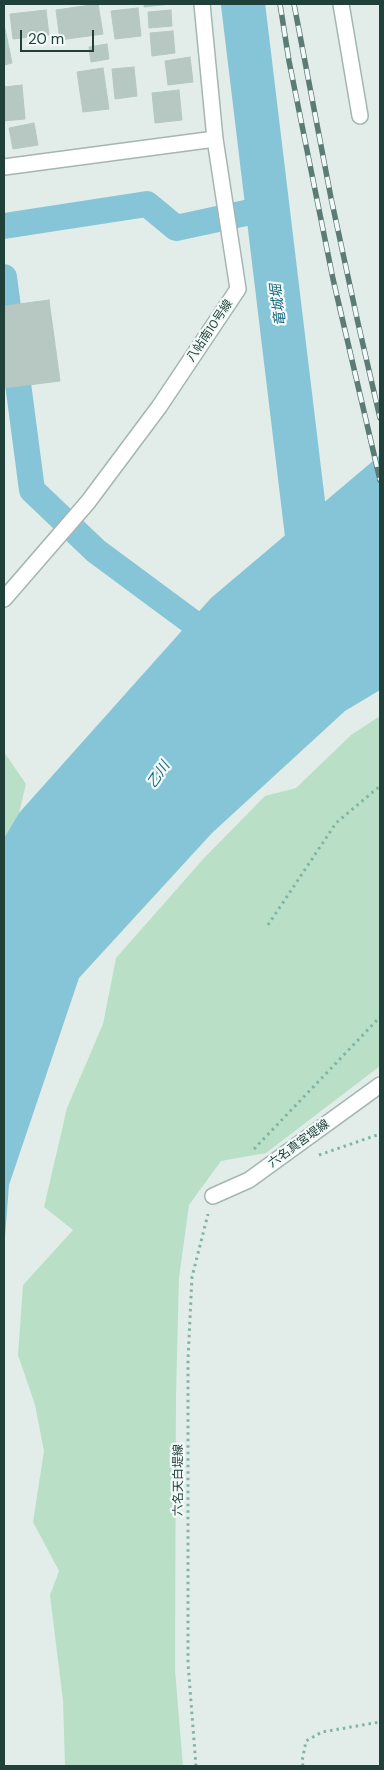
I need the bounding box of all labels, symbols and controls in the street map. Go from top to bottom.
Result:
scale bar [22,20,96,52]
text: 20 m [28,29,64,49]
water label: 竜城堀 [268,283,290,327]
street label: 八帖南10号線 [184,297,236,365]
water label: 乙川 [144,759,174,791]
street label: 六名真宮堤線 [266,1117,332,1171]
street label: 六名天白堤線 [172,1444,186,1516]

